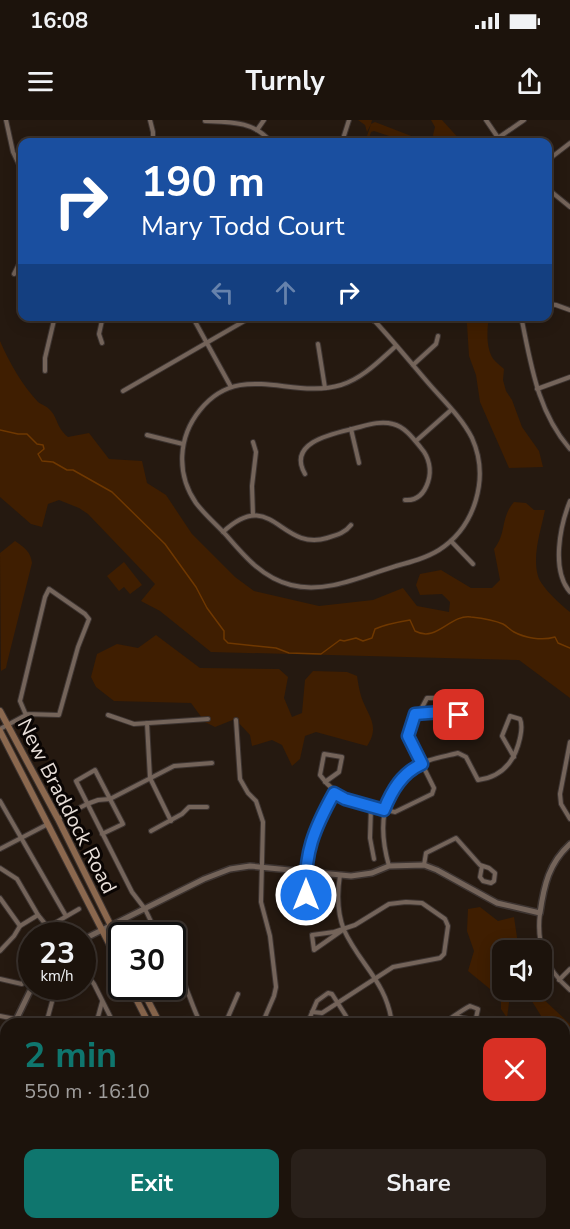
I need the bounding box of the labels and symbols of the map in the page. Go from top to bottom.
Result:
pin [433,689,484,740]
street label: New Braddock Road [11,714,123,898]
position arrow [274,863,338,927]
speed limit sign: 30 [108,922,186,1000]

